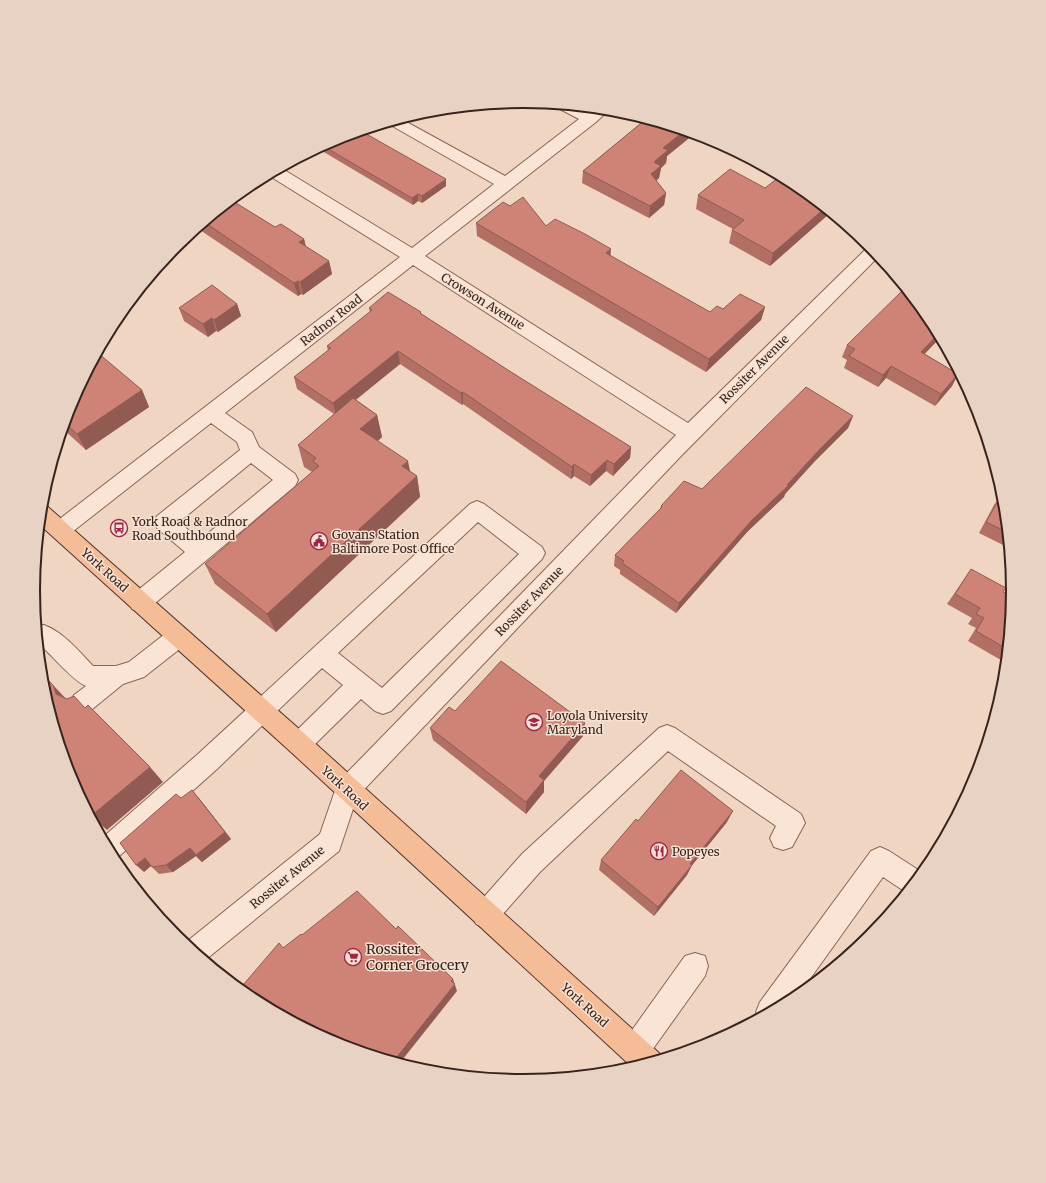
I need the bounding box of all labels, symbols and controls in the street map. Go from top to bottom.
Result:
street label: Crowson Avenue [438,269,528,333]
street label: Radnor Road [297,291,365,349]
street label: Rossiter Avenue [716,331,792,407]
place label: York Road & Radnor Road Southbound [131,514,248,543]
bus stop icon: York Road & Radnor Road Southbound [109,518,129,538]
place label: Govans Station Baltimore Post Office [332,527,454,556]
public building icon: Govans Station Baltimore Post Office [309,531,329,551]
street label: York Road [78,544,132,595]
street label: Rossiter Avenue [492,563,566,639]
place label: Loyola University Maryland [547,708,648,737]
school or university icon: Loyola University Maryland [524,712,544,732]
street label: York Road [318,762,371,813]
restaurant icon: Popeyes [649,841,669,861]
street label: Rossiter Avenue [247,842,327,912]
place label: Popeyes [672,844,720,859]
place label: Rossiter Corner Grocery [366,940,470,974]
supermarket icon: Rossiter Corner Grocery [343,947,363,967]
street label: York Road [558,979,612,1030]

